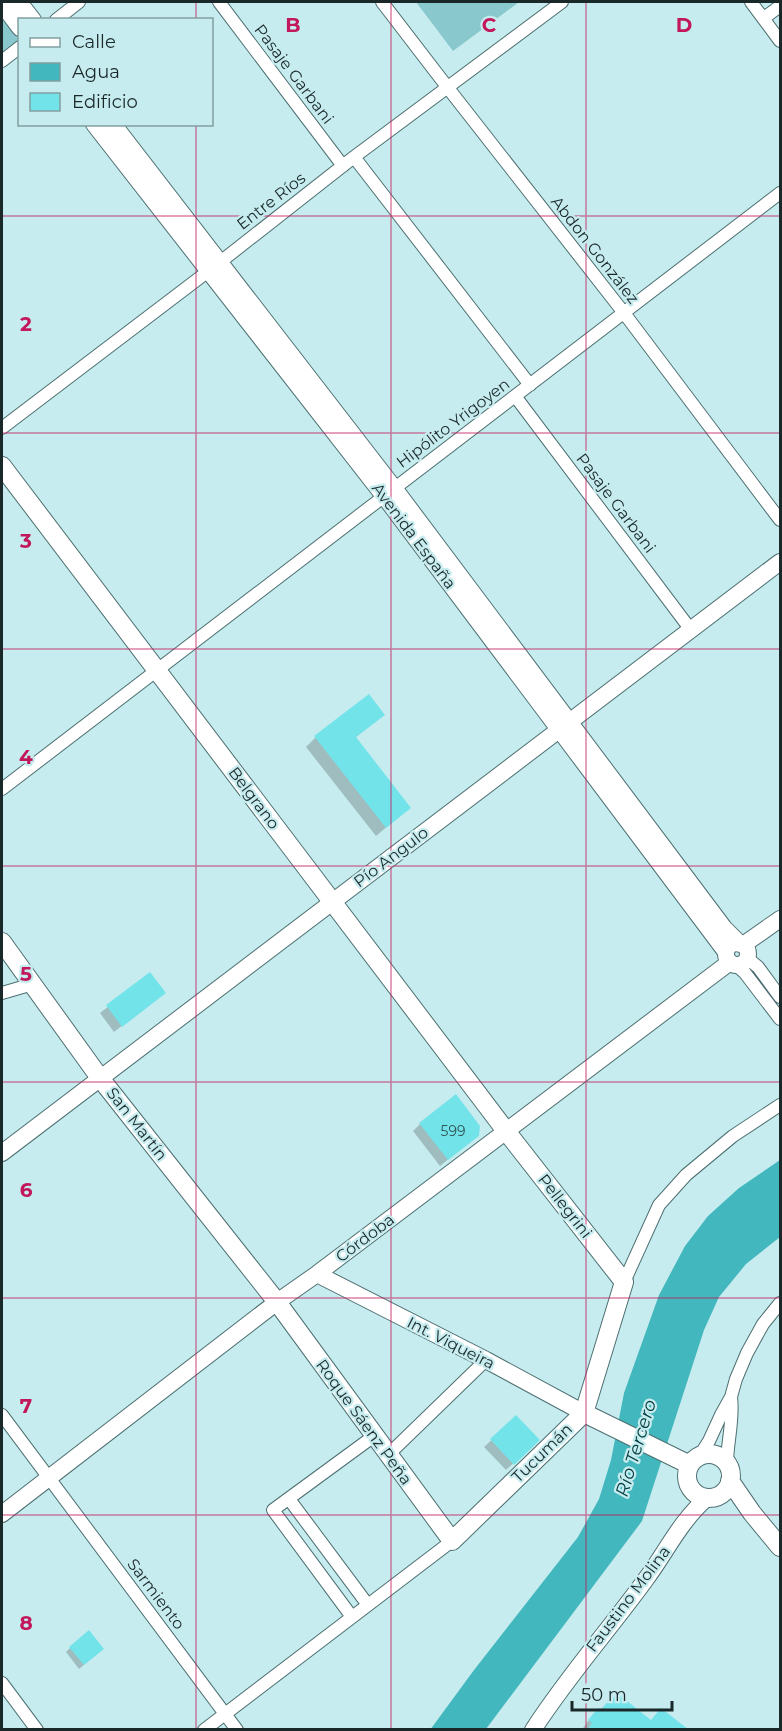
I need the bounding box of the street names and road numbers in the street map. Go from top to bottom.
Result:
street label: Pasaje Garbani [250,21,338,127]
street label: Entre Ríos [233,168,309,234]
street label: Abdon González [547,192,643,308]
street label: Hipólito Yrigoyen [393,374,513,472]
street label: Pasaje Garbani [572,450,660,556]
street label: Avenida España [368,479,460,593]
street label: Belgrano [224,763,284,833]
street label: Pío Angulo [350,823,432,891]
street label: San Martín [103,1084,171,1164]
street label: Pellegrini [534,1170,596,1242]
street label: Córdoba [332,1210,398,1266]
street label: Int. Viqueira [404,1313,498,1373]
street label: Roque Sáenz Peña [312,1356,416,1488]
street label: Tucumán [508,1420,576,1486]
street label: Faustino Molina [582,1542,674,1656]
street label: Sarmiento [123,1555,189,1633]

